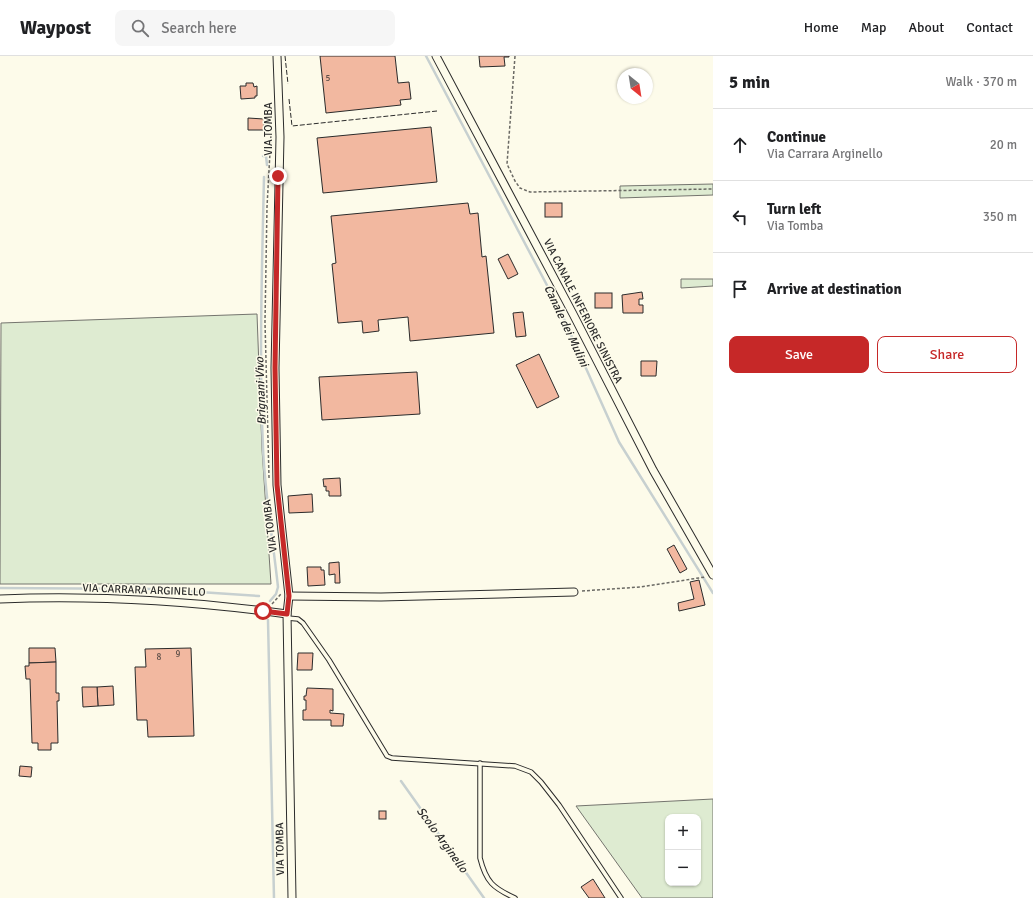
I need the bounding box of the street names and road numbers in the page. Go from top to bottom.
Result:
street label: VIA TOMBA [262,102,275,156]
street label: VIA CANALE INFERIORE SINISTRA [541,237,625,386]
street label: VIA TOMBA [260,498,280,553]
street label: VIA CARRARA ARGINELLO [82,581,206,599]
street label: VIA TOMBA [273,822,287,876]

